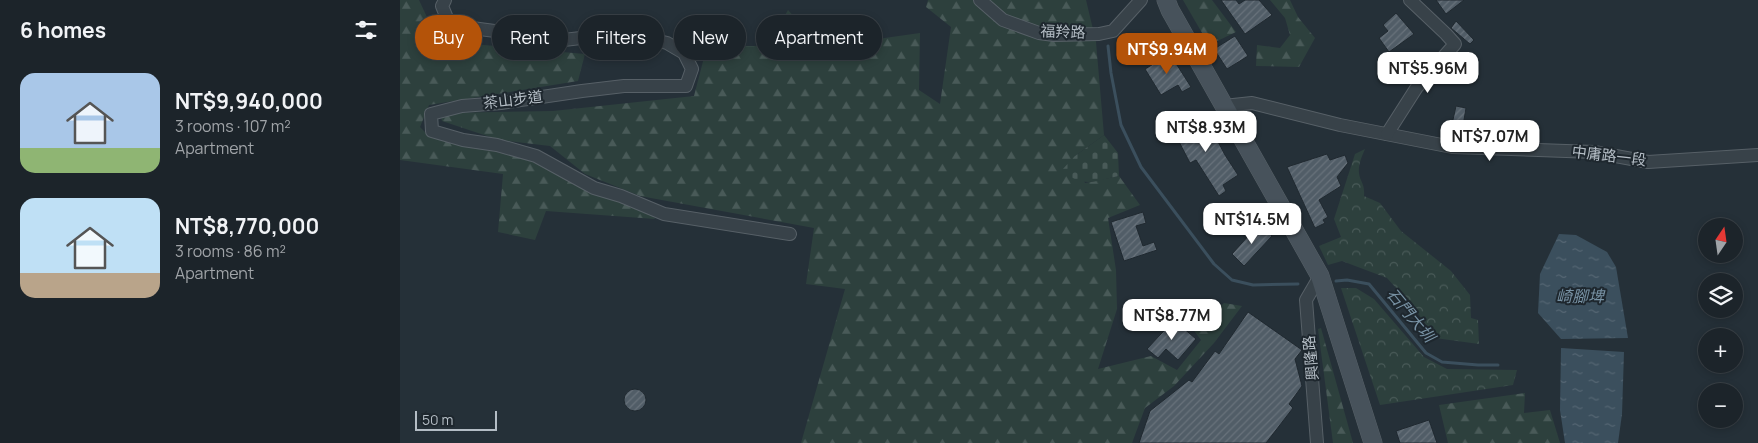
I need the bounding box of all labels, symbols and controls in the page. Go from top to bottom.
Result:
chip: Buy [415,15,482,60]
chip: Rent [492,15,568,60]
chip: Filters [578,15,664,60]
chip: New [674,15,746,60]
chip: Apartment [756,15,882,60]
text: 6 homes [20,16,106,44]
icon: filters [352,16,380,44]
street label: 福羚路 [1040,20,1086,43]
pin: NT$9.94M [1115,32,1219,75]
text: NT$9.94M [1127,38,1207,60]
pin: NT$5.96M [1376,52,1480,94]
text: NT$5.96M [1388,57,1468,79]
street label: 茶山步道 [482,85,544,114]
text: NT$9,940,000 [175,87,323,115]
icon: home [60,93,120,153]
pin: NT$8.93M [1154,110,1258,153]
text: 3 rooms · 107 m² [175,115,291,137]
text: NT$8.93M [1167,116,1245,138]
pin: NT$7.07M [1438,120,1542,162]
text: NT$7.07M [1451,125,1529,147]
text: Apartment [175,137,254,159]
street label: 中庸路一段 [1571,141,1648,170]
pin: NT$14.5M [1200,202,1304,245]
text: NT$14.5M [1214,208,1290,230]
text: NT$8,770,000 [175,212,319,240]
icon: home [60,218,120,278]
north arrow [1698,218,1742,262]
map controls [1698,218,1743,428]
text: 3 rooms · 86 m² [175,240,286,262]
text: Apartment [175,262,254,284]
button: layers [1698,273,1743,318]
water label: 石門大圳 [1382,283,1441,348]
water label: 崎腳埤 [1556,285,1606,307]
pin: NT$8.77M [1120,298,1224,341]
text: NT$8.77M [1134,304,1210,326]
button: + [1698,328,1743,373]
street label: 興隆路 [1298,335,1323,381]
button: − [1698,383,1743,428]
scale bar [415,408,498,431]
text: 50 m [422,410,453,429]

